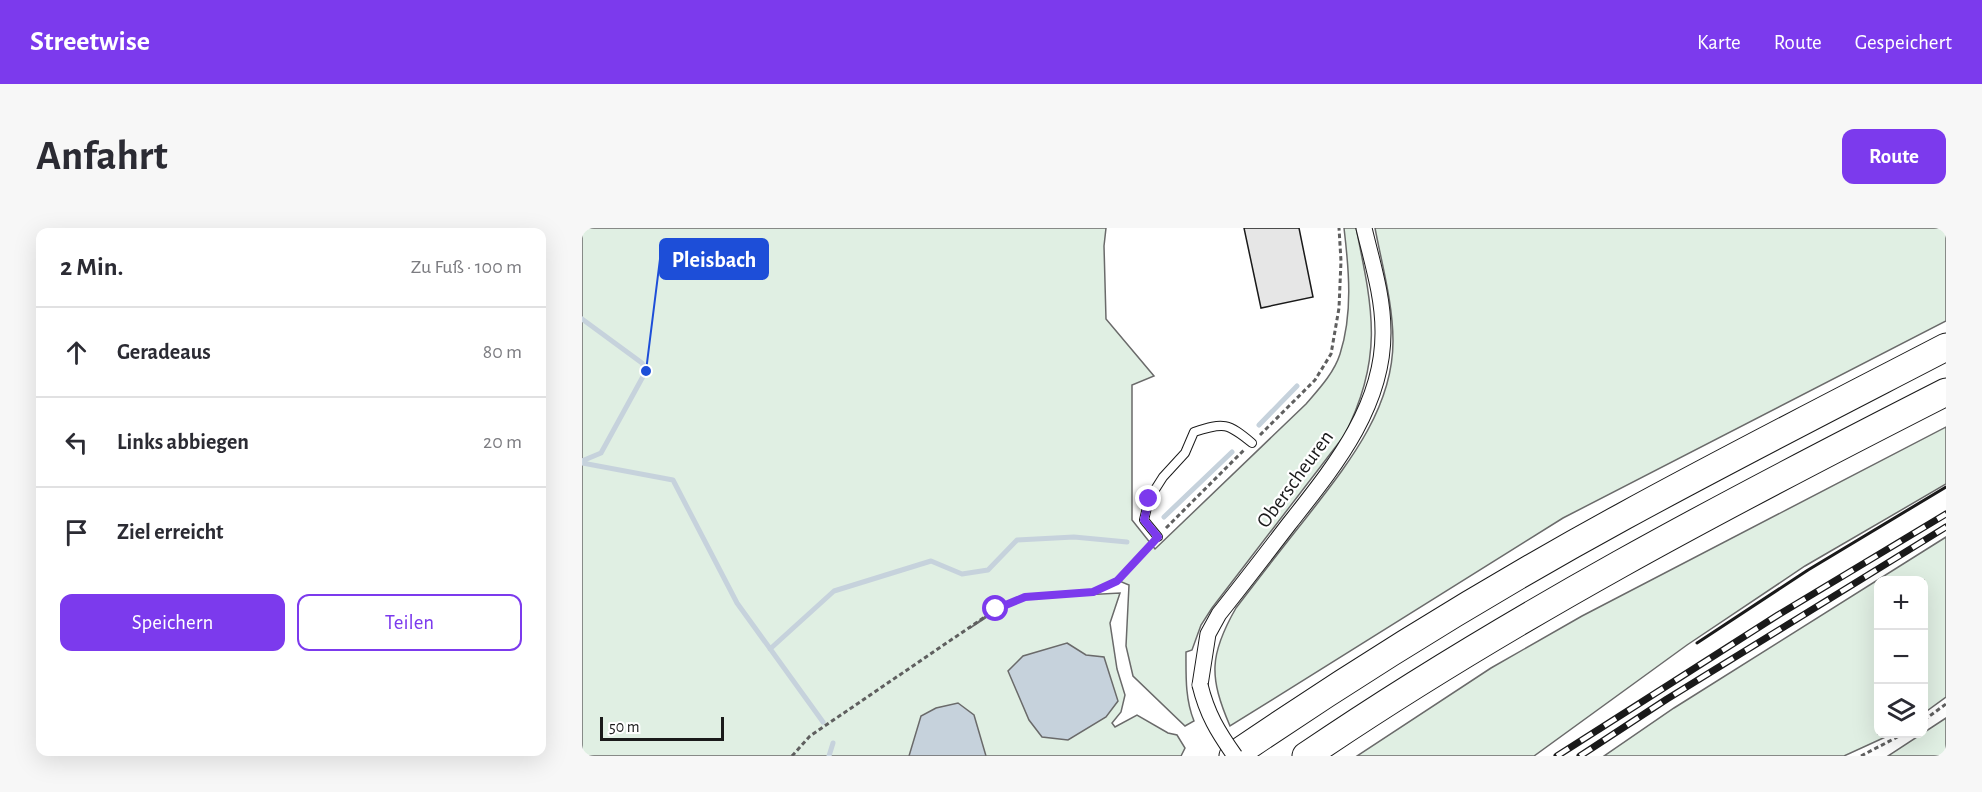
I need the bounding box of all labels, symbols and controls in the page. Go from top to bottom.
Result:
text: Streetwise [30,28,150,56]
text: Karte [1697,32,1741,53]
text: Route [1774,32,1822,53]
text: Gespeichert [1855,32,1952,53]
button: Route [1842,129,1946,184]
text: Anfahrt [36,135,168,177]
callout: Pleisbach [660,239,768,279]
text: Pleisbach [672,249,756,271]
text: 2 Min. [60,254,123,280]
text: Zu Fuß · 100 m [411,257,522,277]
icon: ahead [60,336,93,369]
text: Geradeaus [117,341,211,363]
text: 80 m [483,342,522,362]
icon: left [60,426,93,459]
street label: Oberscheuren [1253,426,1337,532]
text: Links abbiegen [117,431,249,453]
text: 20 m [483,432,522,452]
route end [1135,485,1161,511]
icon: arrive [60,516,93,549]
text: Ziel erreicht [117,521,224,543]
map controls [1874,576,1928,738]
button: + [1874,576,1928,630]
button: Speichern [60,594,285,651]
button: Teilen [297,594,522,651]
route start [982,595,1008,621]
button: − [1874,630,1928,684]
button: layers [1874,684,1928,738]
scale bar [600,714,724,742]
text: 50 m [609,719,640,735]

